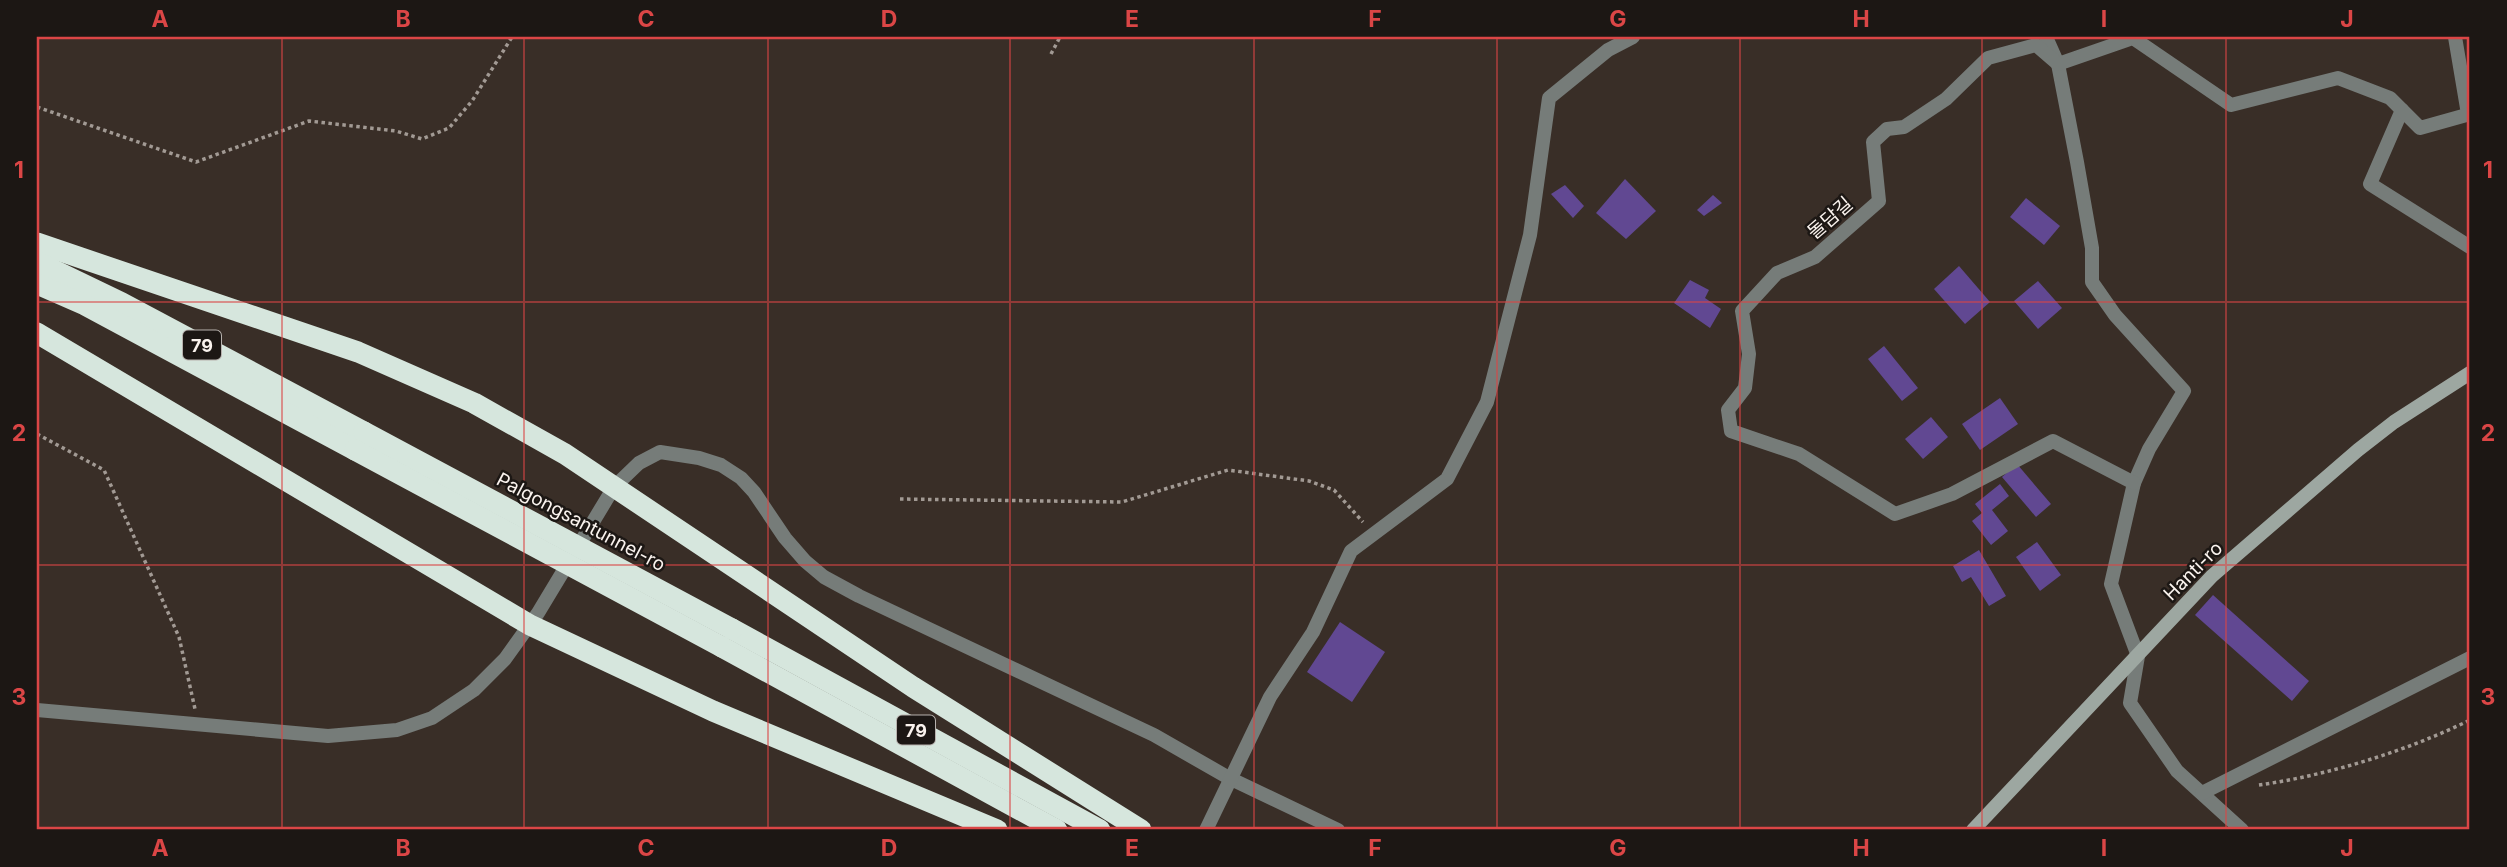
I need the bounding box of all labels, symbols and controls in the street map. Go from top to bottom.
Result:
text: A [151,5,169,33]
text: B [395,5,411,33]
text: C [637,5,655,33]
text: D [881,5,897,33]
text: E [1125,5,1139,33]
text: F [1368,5,1382,33]
text: G [1609,5,1627,33]
text: H [1852,5,1870,33]
text: I [2101,5,2107,33]
text: J [2340,5,2354,33]
text: 1 [14,156,24,184]
text: 1 [2483,156,2493,184]
street label: 돌담길 [1803,192,1857,244]
road number: 79 [183,330,221,360]
text: 2 [12,419,26,447]
text: 2 [2481,419,2495,447]
street label: Palgongsantunnel-ro [493,468,669,576]
street label: Hanti-ro [2159,537,2227,605]
text: 3 [12,683,26,711]
text: 3 [2481,683,2495,711]
road number: 79 [897,716,935,744]
text: A [151,834,169,862]
text: B [395,834,411,862]
text: C [637,834,655,862]
text: D [881,834,897,862]
text: E [1125,834,1139,862]
text: F [1368,834,1382,862]
text: G [1609,834,1627,862]
text: H [1852,834,1870,862]
text: I [2101,834,2107,862]
text: J [2340,834,2354,862]

